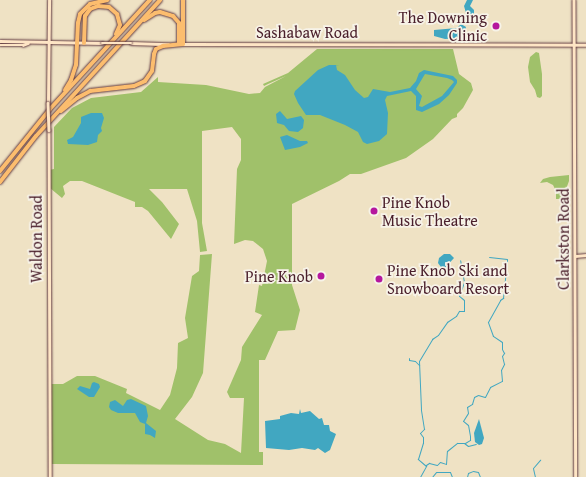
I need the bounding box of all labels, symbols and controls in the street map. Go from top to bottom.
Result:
place label: The Downing Clinic [399,7,487,45]
marker: The Downing Clinic [490,20,502,32]
street label: Sashabaw Road [256,22,358,42]
street label: Clarkston Road [553,188,573,290]
place label: Pine Knob Music Theatre [382,192,478,230]
street label: Waldon Road [26,195,46,283]
marker: Pine Knob Music Theatre [369,206,379,216]
place label: Pine Knob Ski and Snowboard Resort [387,260,509,298]
place label: Pine Knob [245,266,313,286]
marker: Pine Knob [316,271,326,281]
marker: Pine Knob Ski and Snowboard Resort [374,274,384,284]

